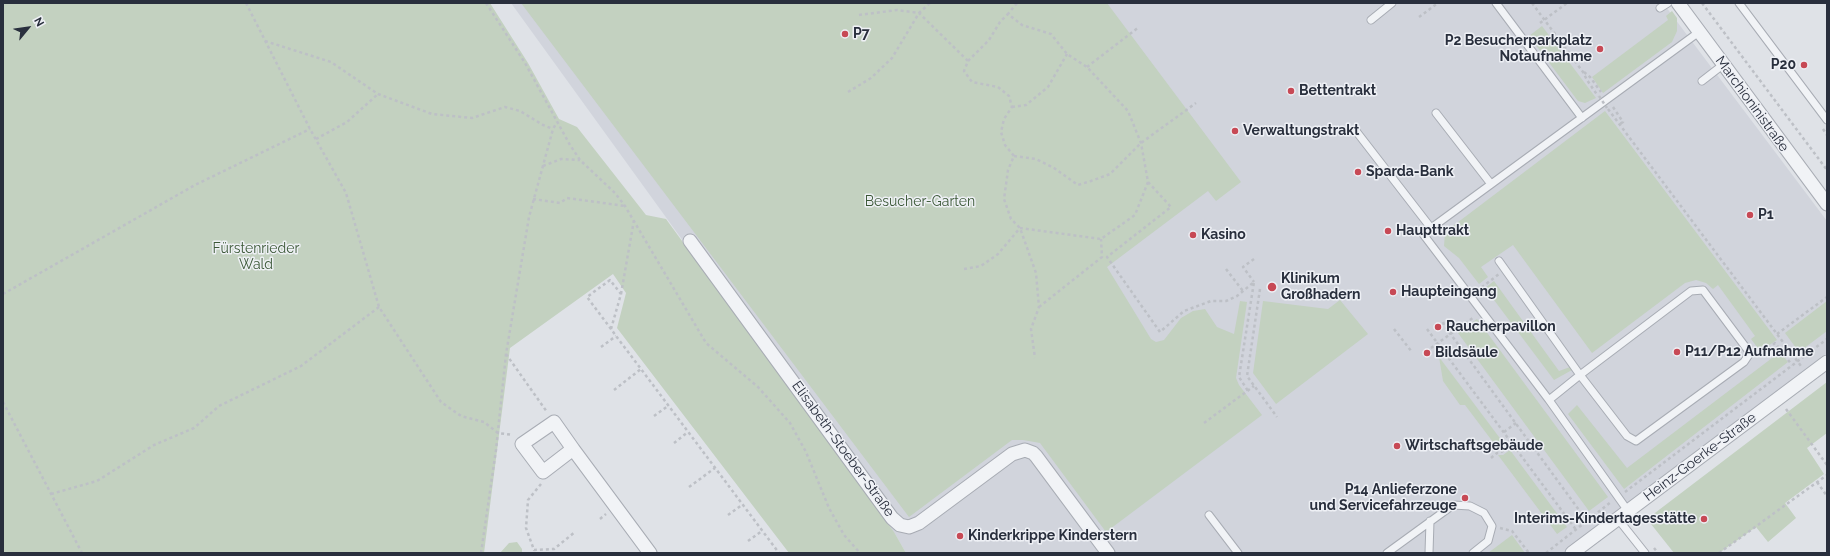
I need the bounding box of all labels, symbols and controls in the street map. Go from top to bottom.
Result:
north arrow [8,8,48,48]
text: N [31,15,47,29]
place label: P7 [853,26,870,42]
marker: P7 [840,29,850,39]
place label: P2 Besucherparkplatz Notaufnahme [1445,33,1592,66]
marker: P2 Besucherparkplatz Notaufnahme [1595,44,1605,54]
street label: Marchioninistraße [1712,53,1792,155]
place label: P20 [1771,57,1796,73]
marker: P20 [1799,60,1809,70]
place label: Bettentrakt [1299,83,1376,99]
marker: Bettentrakt [1286,86,1296,96]
place label: Verwaltungstrakt [1243,123,1359,139]
marker: Verwaltungstrakt [1230,126,1240,136]
place label: Sparda-Bank [1366,164,1454,180]
marker: Sparda-Bank [1353,167,1363,177]
park label: Besucher-Garten [865,194,975,210]
place label: P1 [1758,207,1774,223]
marker: P1 [1745,210,1755,220]
place label: Haupttrakt [1396,223,1469,239]
marker: Haupttrakt [1383,226,1393,236]
place label: Kasino [1201,227,1246,243]
marker: Kasino [1188,230,1198,240]
park label: Fürstenrieder Wald [213,241,299,274]
place label: Klinikum Großhadern [1281,271,1361,304]
marker: Klinikum Großhadern [1266,281,1278,293]
place label: Haupteingang [1401,284,1497,300]
marker: Haupteingang [1388,287,1398,297]
place label: Raucherpavillon [1446,319,1556,335]
marker: Raucherpavillon [1433,322,1443,332]
place label: P11/P12 Aufnahme [1685,344,1814,360]
place label: Bildsäule [1435,345,1498,361]
marker: P11/P12 Aufnahme [1672,347,1682,357]
marker: Bildsäule [1422,348,1432,358]
street label: Elisabeth-Stoeber-Straße [788,378,898,520]
street label: Heinz-Goerke-Straße [1640,409,1760,505]
place label: Wirtschaftsgebäude [1405,438,1543,454]
marker: Wirtschaftsgebäude [1392,441,1402,451]
place label: P14 Anlieferzone und Servicefahrzeuge [1310,482,1457,514]
marker: P14 Anlieferzone und Servicefahrzeuge [1460,493,1470,503]
place label: Interims-Kindertagesstätte [1514,511,1696,527]
marker: Interims-Kindertagesstätte [1699,514,1709,524]
place label: Kinderkrippe Kinderstern [968,528,1137,544]
marker: Kinderkrippe Kinderstern [955,531,965,541]

